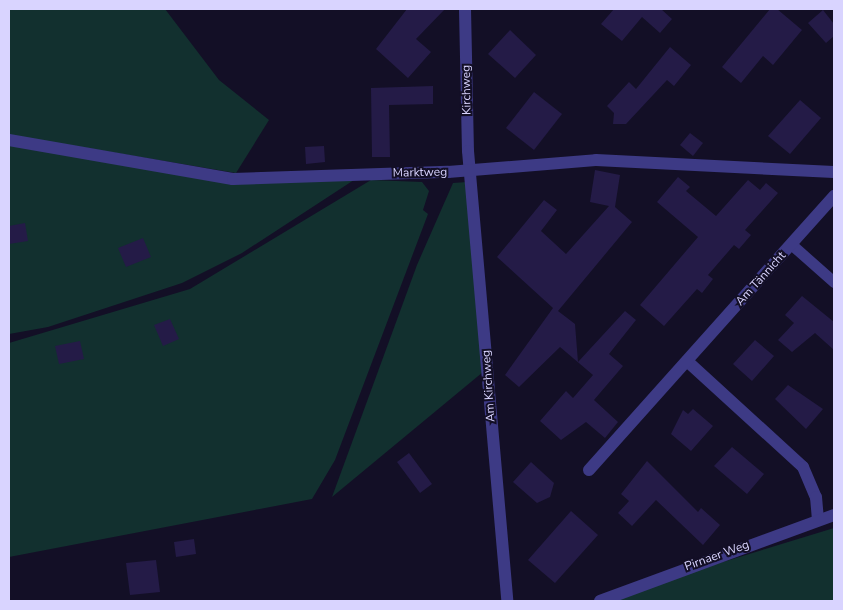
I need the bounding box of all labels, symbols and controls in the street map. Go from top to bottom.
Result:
street label: Kirchweg [459,65,475,115]
street label: Marktweg [393,165,447,181]
street label: Am Tännicht [733,249,789,309]
street label: Am Kirchweg [479,349,499,423]
street label: Pirnaer Weg [683,538,751,574]

